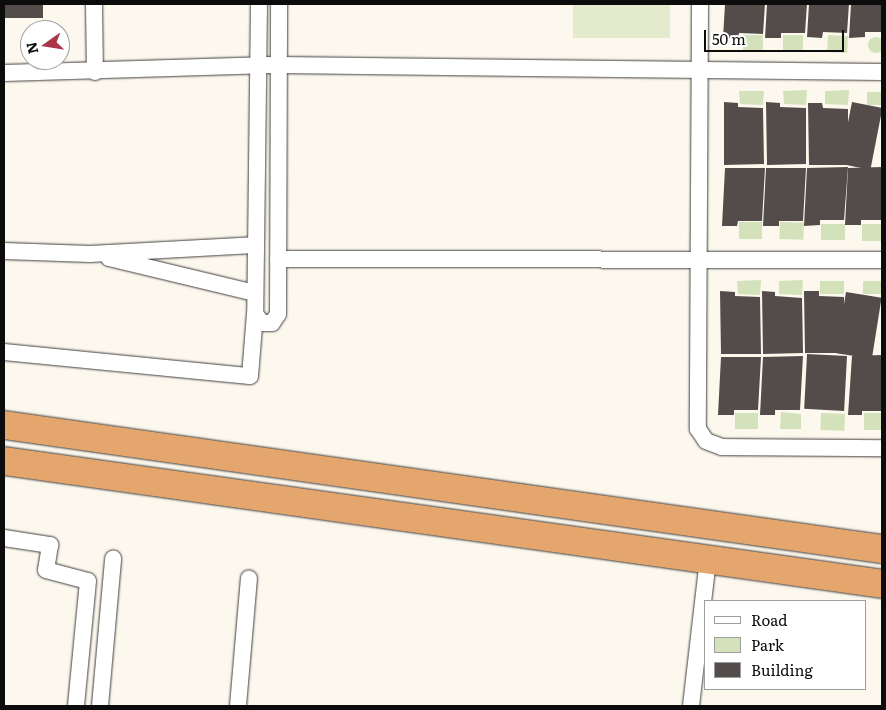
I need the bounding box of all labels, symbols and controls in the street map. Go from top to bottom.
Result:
north arrow [20,20,70,70]
scale bar [706,20,846,52]
text: 50 m [712,27,746,50]
text: N [20,40,42,56]
legend [704,600,866,690]
text: Road [751,608,787,631]
text: Park [751,633,784,656]
text: Building [751,658,813,681]

